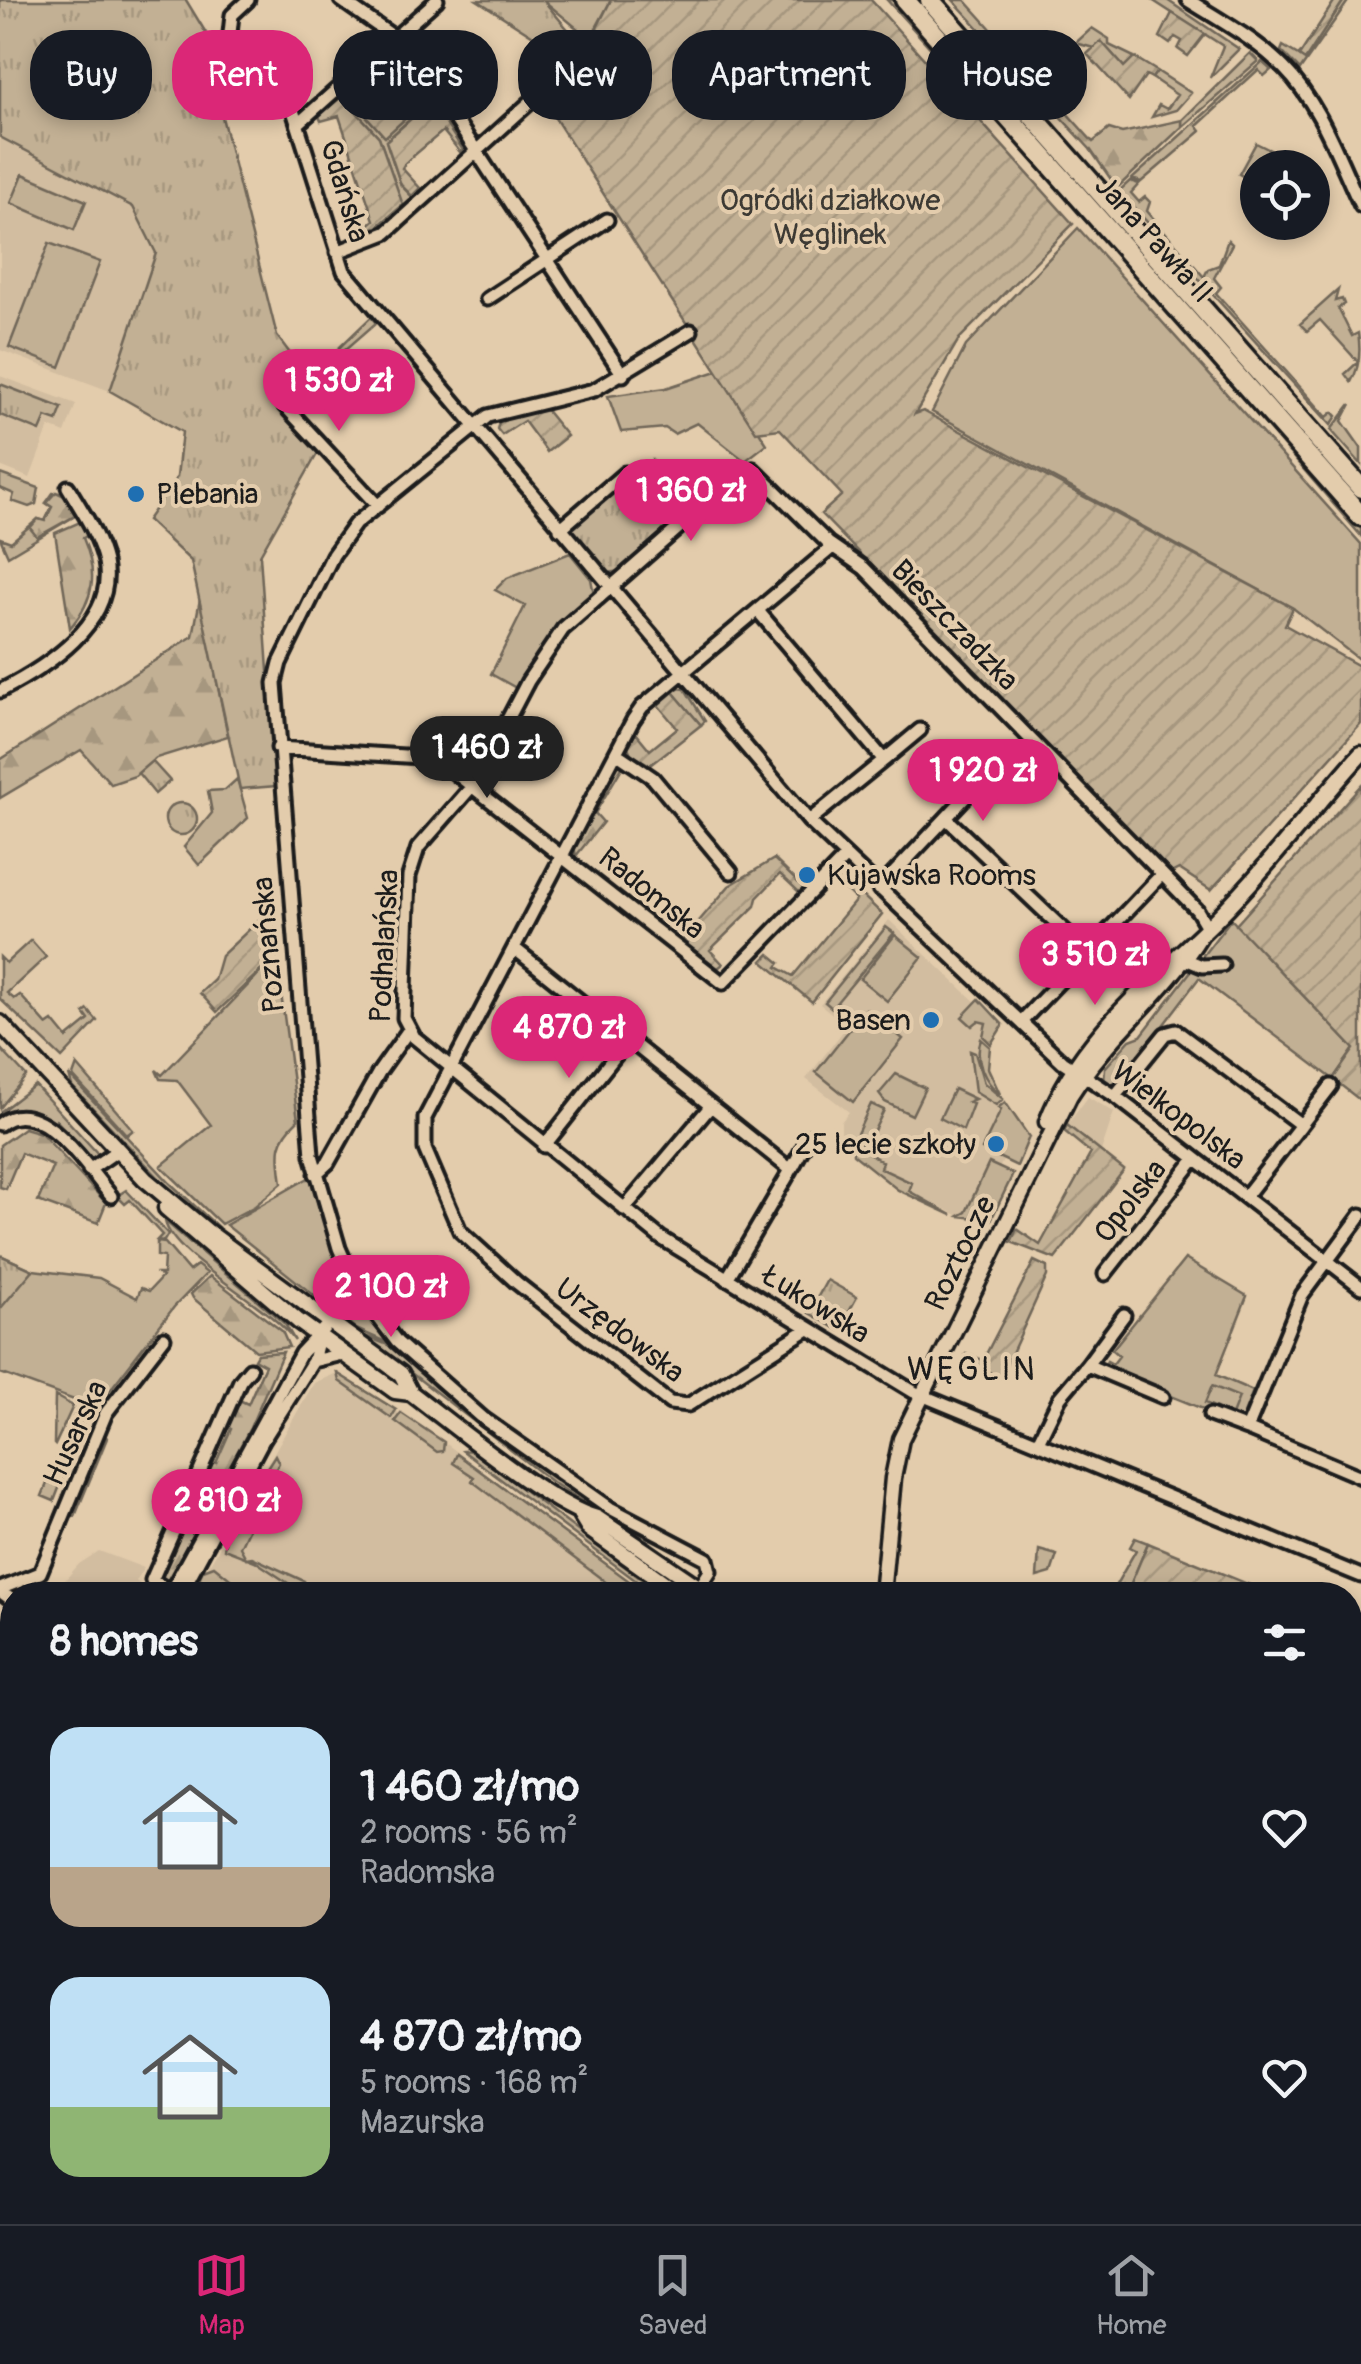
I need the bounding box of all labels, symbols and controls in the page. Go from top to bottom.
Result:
chip: Buy [30,30,152,120]
chip: Rent [172,30,313,120]
chip: Filters [333,30,498,120]
chip: New [518,30,652,120]
chip: Apartment [672,30,906,120]
chip: House [926,30,1087,120]
street label: Gdańska [311,135,378,247]
map controls [1240,150,1330,240]
button: locate [1240,150,1330,240]
street label: Jana Pawła II [1087,168,1221,311]
park label: Ogródki działkowe Węglinek [720,182,941,253]
pin: 1 530 zł [236,349,442,434]
text: 1 530 zł [285,361,393,401]
pin: 1 360 zł [588,459,794,544]
text: 1 360 zł [636,471,746,511]
place label: Plebania [156,476,259,513]
marker: Plebania [125,483,147,505]
street label: Bieszczadzka [883,552,1026,699]
pin: 1 460 zł [384,716,590,801]
text: 1 460 zł [432,728,542,768]
pin: 1 920 zł [880,739,1086,824]
text: 1 920 zł [929,751,1037,791]
street label: Radomska [591,839,713,948]
place label: Kujawska Rooms [827,857,1036,894]
marker: Kujawska Rooms [796,864,818,886]
street label: Podhalańska [362,868,407,1024]
street label: Poznańska [244,875,293,1015]
pin: 3 510 zł [992,923,1198,1008]
text: 3 510 zł [1041,935,1149,975]
pin: 4 870 zł [466,996,672,1081]
place label: Basen [835,1002,911,1039]
text: 4 870 zł [513,1008,625,1048]
marker: Basen [920,1009,942,1031]
street label: Wielkopolska [1104,1053,1253,1178]
place label: 25 lecie szkoły [795,1126,976,1163]
marker: 25 lecie szkoły [985,1133,1007,1155]
street label: Opolska [1086,1152,1175,1251]
street label: Roztocze [917,1190,1004,1317]
pin: 2 100 zł [288,1255,494,1340]
street label: Łukowska [753,1256,877,1352]
text: 2 100 zł [335,1267,447,1307]
street label: Urzędowska [548,1270,692,1391]
district label: WĘGLIN [907,1350,1037,1390]
street label: Husarska [35,1375,116,1492]
pin: 2 810 zł [124,1469,330,1554]
text: 2 810 zł [174,1481,280,1521]
icon: filters [1257,1615,1312,1670]
text: 8 homes [50,1616,198,1668]
text: 1 460 zł/mo [360,1761,579,1813]
icon: home [130,1767,250,1887]
icon: heart [1257,1800,1312,1855]
text: 2 rooms · 56 m² [360,1813,578,1853]
text: Radomska [360,1853,495,1893]
text: 4 870 zł/mo [360,2011,582,2063]
icon: home [130,2017,250,2137]
icon: heart [1257,2050,1312,2105]
text: 5 rooms · 168 m² [360,2063,589,2103]
text: Mazurska [360,2103,485,2143]
tab: Map [194,2248,249,2343]
tab: Saved [638,2248,707,2343]
tab: Home [1096,2248,1167,2343]

